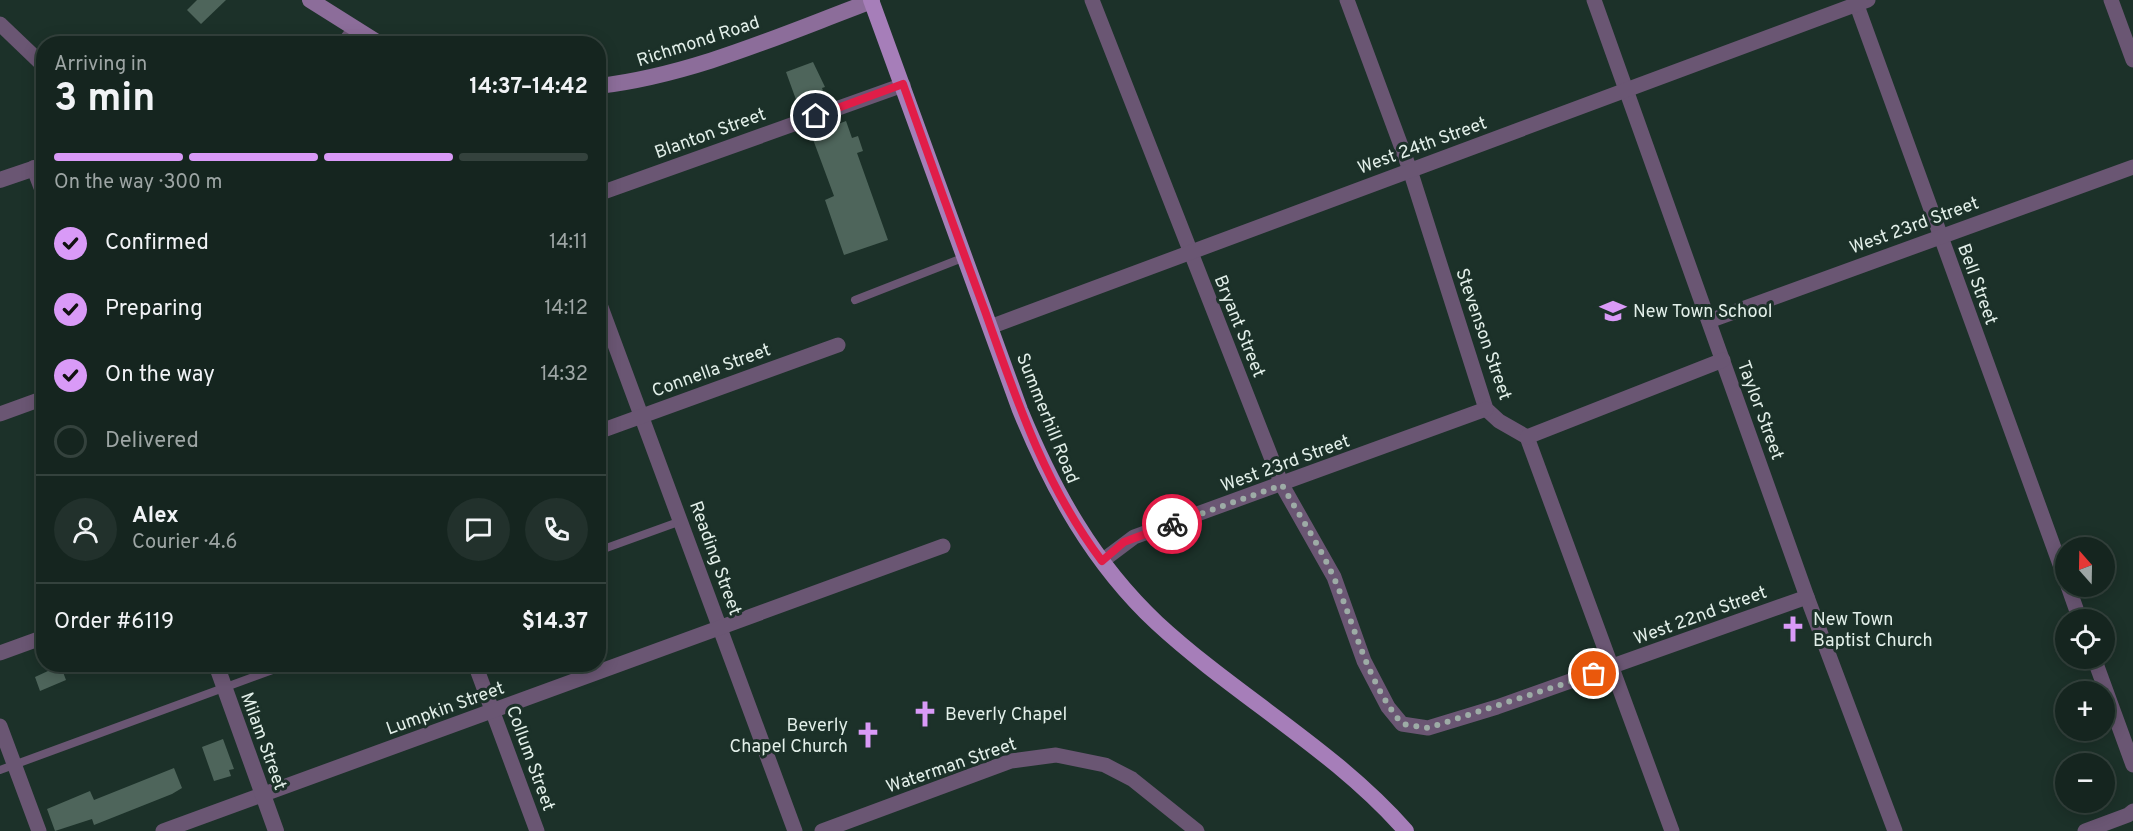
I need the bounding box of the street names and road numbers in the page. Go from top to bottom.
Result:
street label: Richmond Road [634,12,763,73]
street label: Blanton Street [652,104,769,165]
street label: West 24th Street [1355,112,1490,180]
street label: West 23rd Street [1847,192,1982,260]
street label: Bell Street [1951,241,2002,328]
street label: Stevenson Street [1449,266,1516,403]
street label: Bryant Street [1208,272,1270,381]
street label: Connella Street [649,339,774,404]
street label: Summerhill Road [1010,350,1083,487]
street label: Taylor Street [1731,358,1788,463]
street label: West 23rd Street [1218,430,1353,498]
street label: Reading Street [683,498,746,619]
street label: West 22nd Street [1631,582,1770,651]
street label: Lumpkin Street [383,677,508,741]
street label: Milam Street [234,689,291,794]
street label: Collum Street [500,703,559,814]
street label: Waterman Street [883,733,1020,799]

